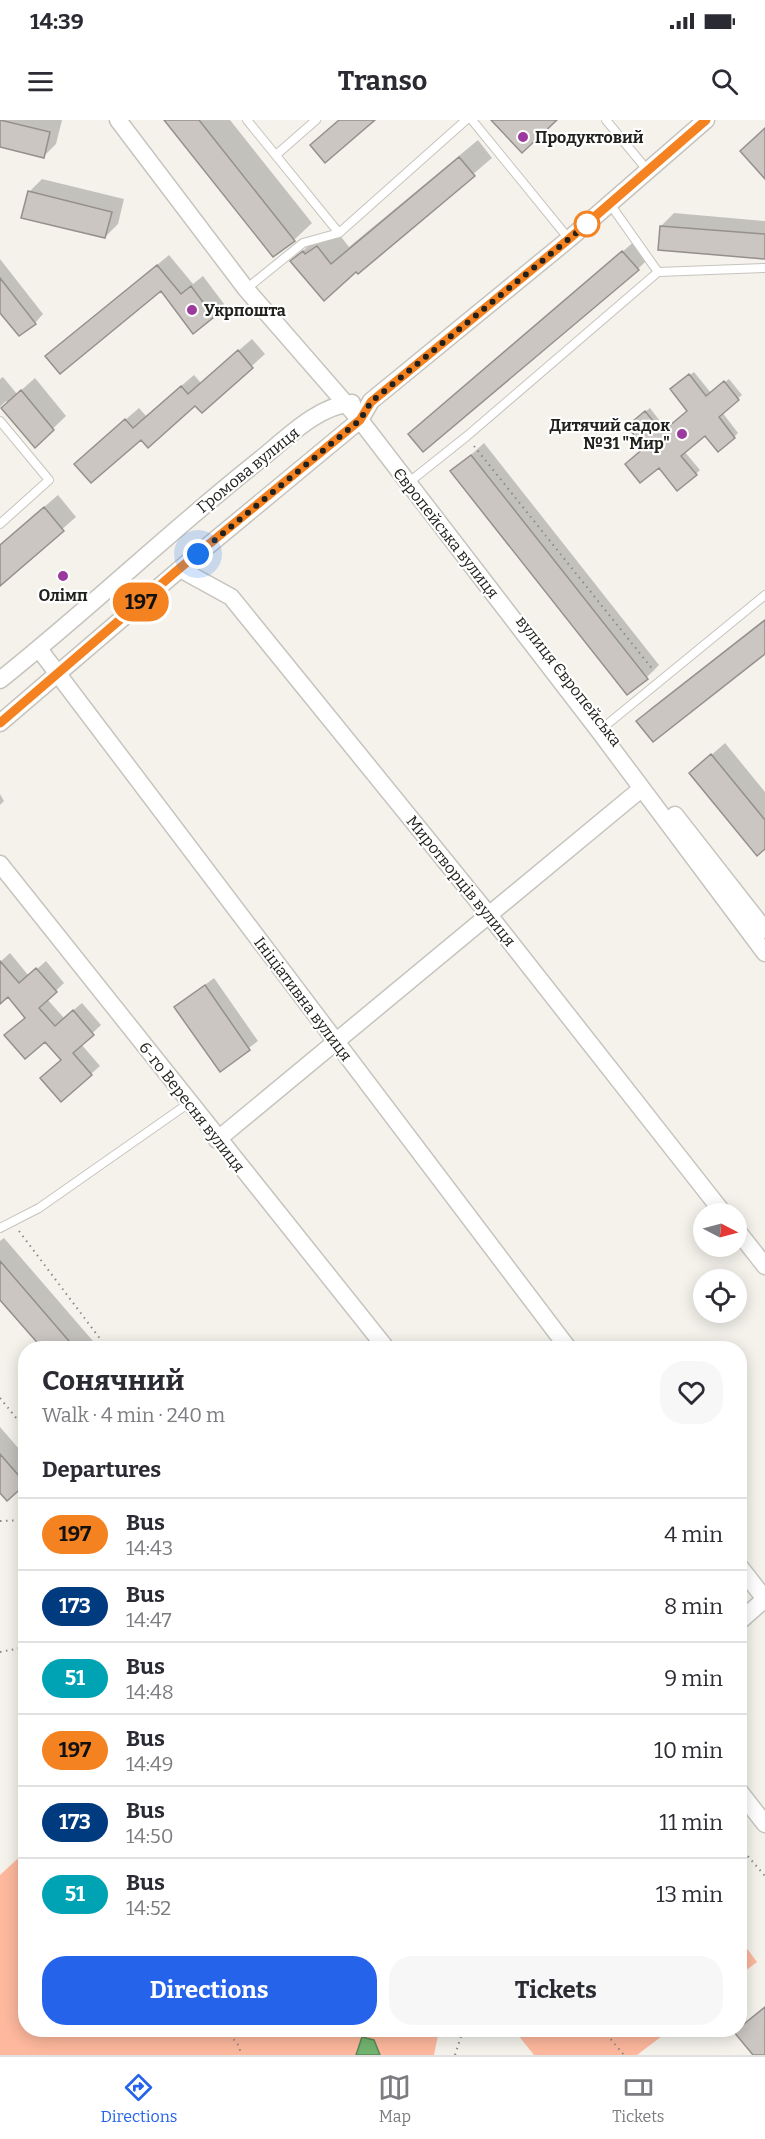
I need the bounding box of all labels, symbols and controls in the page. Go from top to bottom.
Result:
text: 14:39 [30,8,84,35]
icon: menu [24,65,57,98]
text: Transo [338,65,427,97]
icon: search [708,65,741,98]
place label: Продуктовий [535,128,644,147]
marker: Продуктовий [516,130,530,144]
unlabelled marker [574,211,600,237]
place label: Укрпошта [204,301,286,320]
marker: Укрпошта [185,303,199,317]
place label: Дитячий садок №31 "Мир" [550,416,670,453]
street label: Громова вулиця [193,423,303,517]
marker: Дитячий садок №31 "Мир" [675,427,689,441]
street label: Європейська вулиця [389,464,503,602]
your location [183,539,213,569]
marker: Олімп [56,569,70,583]
line badge: 197 [106,582,176,622]
place label: Олімп [38,586,88,605]
text: 197 [125,589,157,615]
street label: вулиця Європейська [512,612,626,750]
street label: Миротворців вулиця [402,812,520,950]
street label: Ініціативна вулиця [250,933,356,1065]
street label: 6-го Вересня вулиця [135,1038,249,1176]
north arrow [693,1203,747,1257]
map controls [693,1203,747,1323]
button: locate [693,1269,747,1323]
button: heart [660,1361,723,1424]
text: Сонячний [42,1364,184,1397]
text: Walk · 4 min · 240 m [42,1403,225,1427]
text: Departures [42,1456,161,1483]
text: Bus [126,1509,165,1536]
text: 197 [59,1521,91,1547]
text: 4 min [664,1521,723,1548]
text: 14:43 [126,1536,173,1560]
text: Bus [126,1581,165,1608]
text: 173 [59,1593,91,1619]
text: 8 min [664,1593,723,1620]
text: 14:47 [126,1608,171,1632]
text: Bus [126,1653,165,1680]
text: 51 [65,1665,85,1691]
text: 9 min [664,1665,723,1692]
text: 14:48 [126,1680,174,1704]
text: Bus [126,1725,165,1752]
text: 197 [59,1737,91,1763]
text: 10 min [654,1737,723,1764]
text: 14:49 [126,1752,173,1776]
text: Bus [126,1797,165,1824]
text: 173 [59,1809,91,1835]
text: 11 min [659,1809,723,1836]
text: 14:50 [126,1824,174,1848]
text: Bus [126,1869,165,1896]
text: 51 [65,1881,85,1907]
text: 13 min [656,1881,723,1908]
text: 14:52 [126,1896,171,1920]
button: Directions [42,1956,377,2025]
button: Tickets [389,1956,723,2025]
tab: Directions [100,2071,177,2126]
tab: Map [378,2071,411,2126]
tab: Tickets [612,2071,665,2126]

